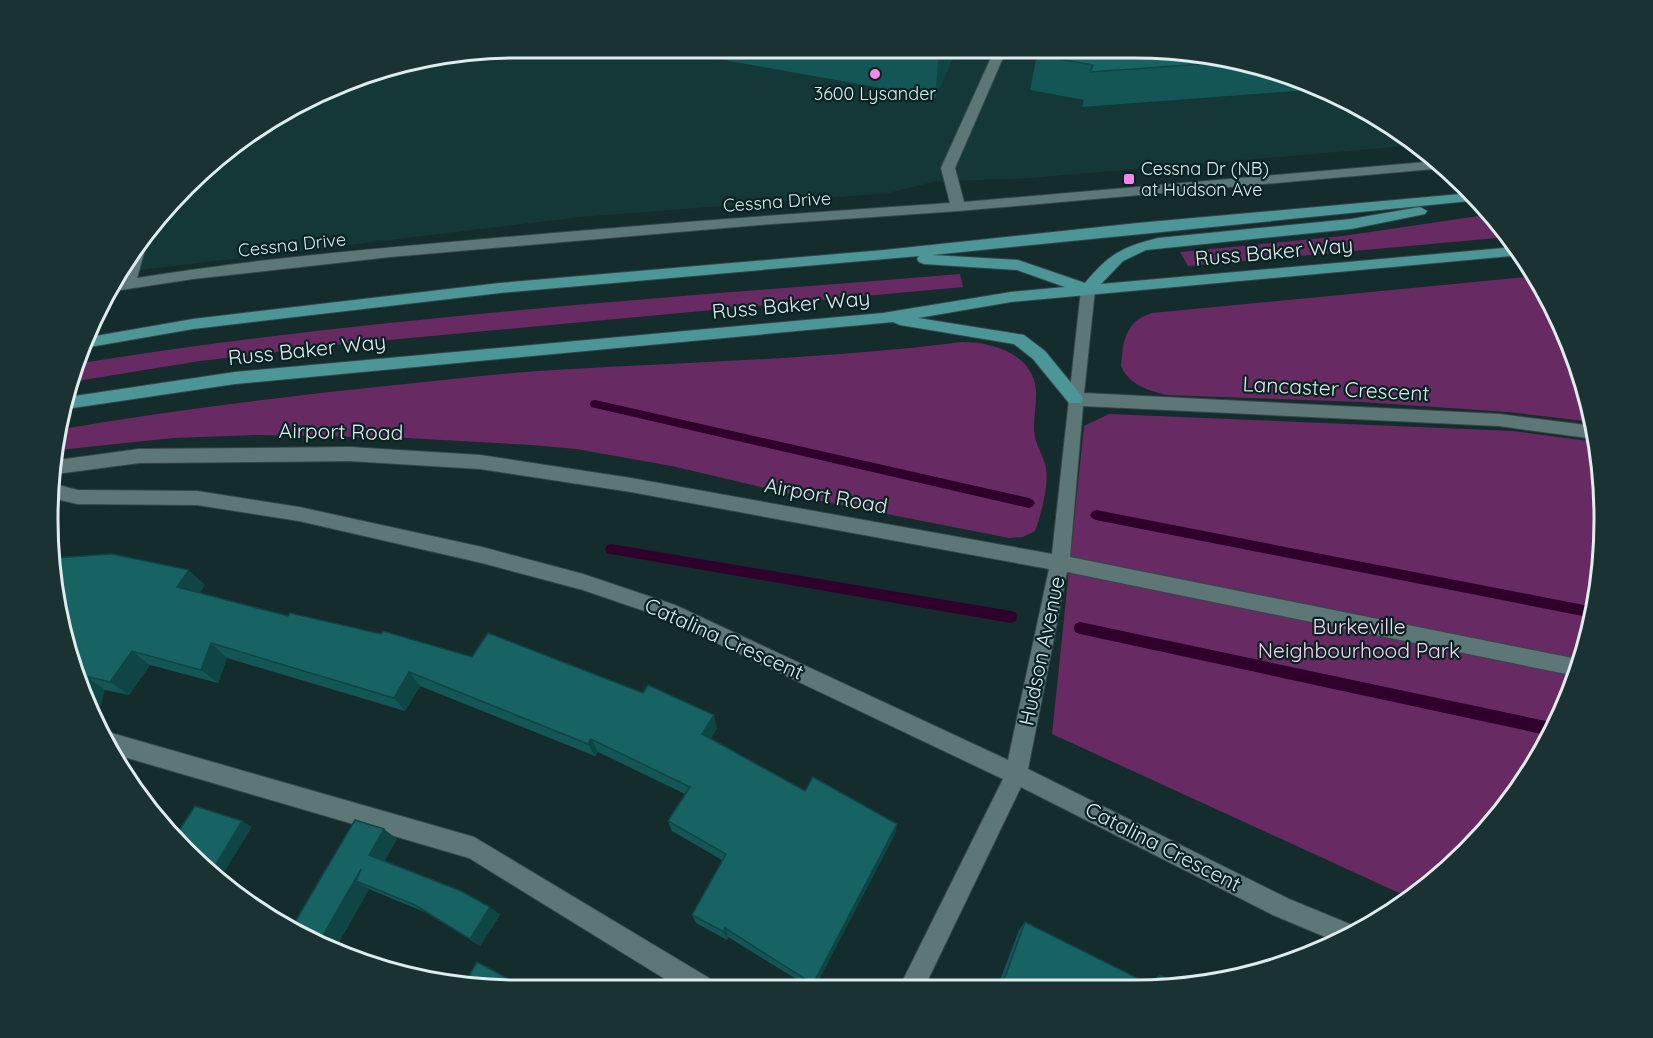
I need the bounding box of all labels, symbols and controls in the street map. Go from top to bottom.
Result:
marker: 3600 Lysander [868,67,882,81]
place label: 3600 Lysander [814,82,936,105]
place label: Cessna Dr (NB) at Hudson Ave [1141,157,1269,201]
marker: Cessna Dr (NB) at Hudson Ave [1122,172,1136,186]
street label: Cessna Drive [722,186,832,217]
street label: Cessna Drive [237,227,347,262]
street label: Russ Baker Way [1194,231,1354,271]
street label: Russ Baker Way [711,284,871,324]
street label: Russ Baker Way [227,328,387,370]
street label: Lancaster Crescent [1242,370,1430,406]
street label: Airport Road [278,417,404,445]
street label: Airport Road [763,471,890,519]
street label: Hudson Avenue [1013,574,1070,728]
street label: Catalina Crescent [641,591,808,685]
park label: Burkeville Neighbourhood Park [1258,613,1460,663]
street label: Catalina Crescent [1081,796,1246,897]

